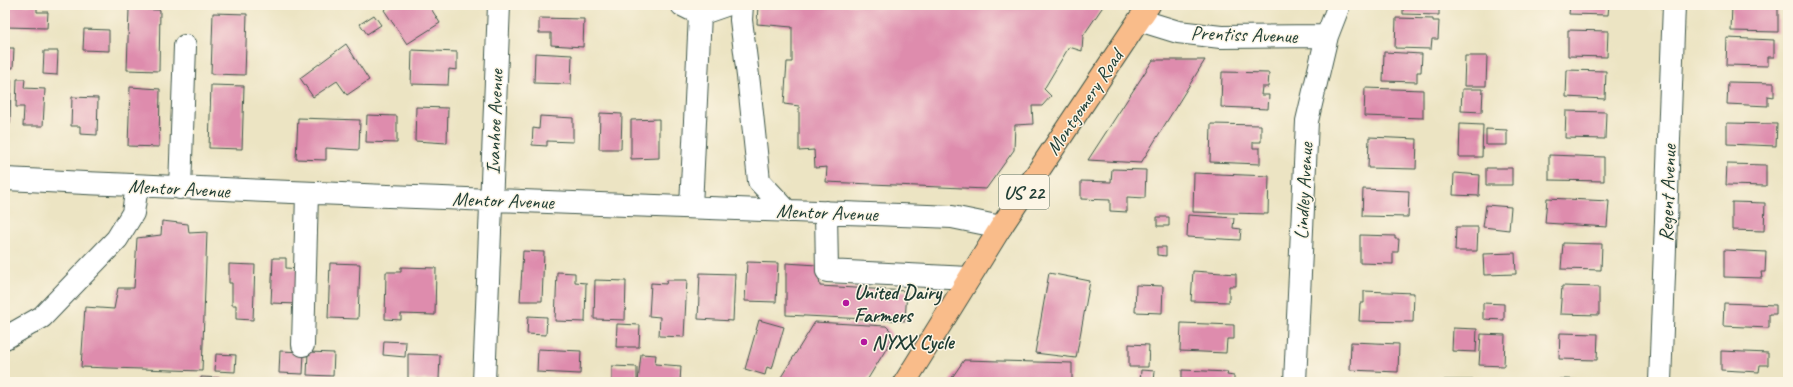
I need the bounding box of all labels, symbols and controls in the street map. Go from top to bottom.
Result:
street label: Prentiss Avenue [1190,20,1299,49]
street label: Montgomery Road [1040,42,1130,160]
street label: Ivanhoe Avenue [480,68,509,175]
street label: Lindley Avenue [1288,140,1319,240]
street label: Regent Avenue [1653,143,1682,242]
street label: Mentor Avenue [128,173,232,204]
road number: US 22 [999,175,1049,209]
street label: Mentor Avenue [452,186,556,215]
street label: Mentor Avenue [776,198,880,227]
place label: United Dairy Farmers [854,280,943,328]
marker: United Dairy Farmers [841,298,851,308]
place label: NYXX Cycle [872,330,956,355]
marker: NYXX Cycle [859,337,869,347]

